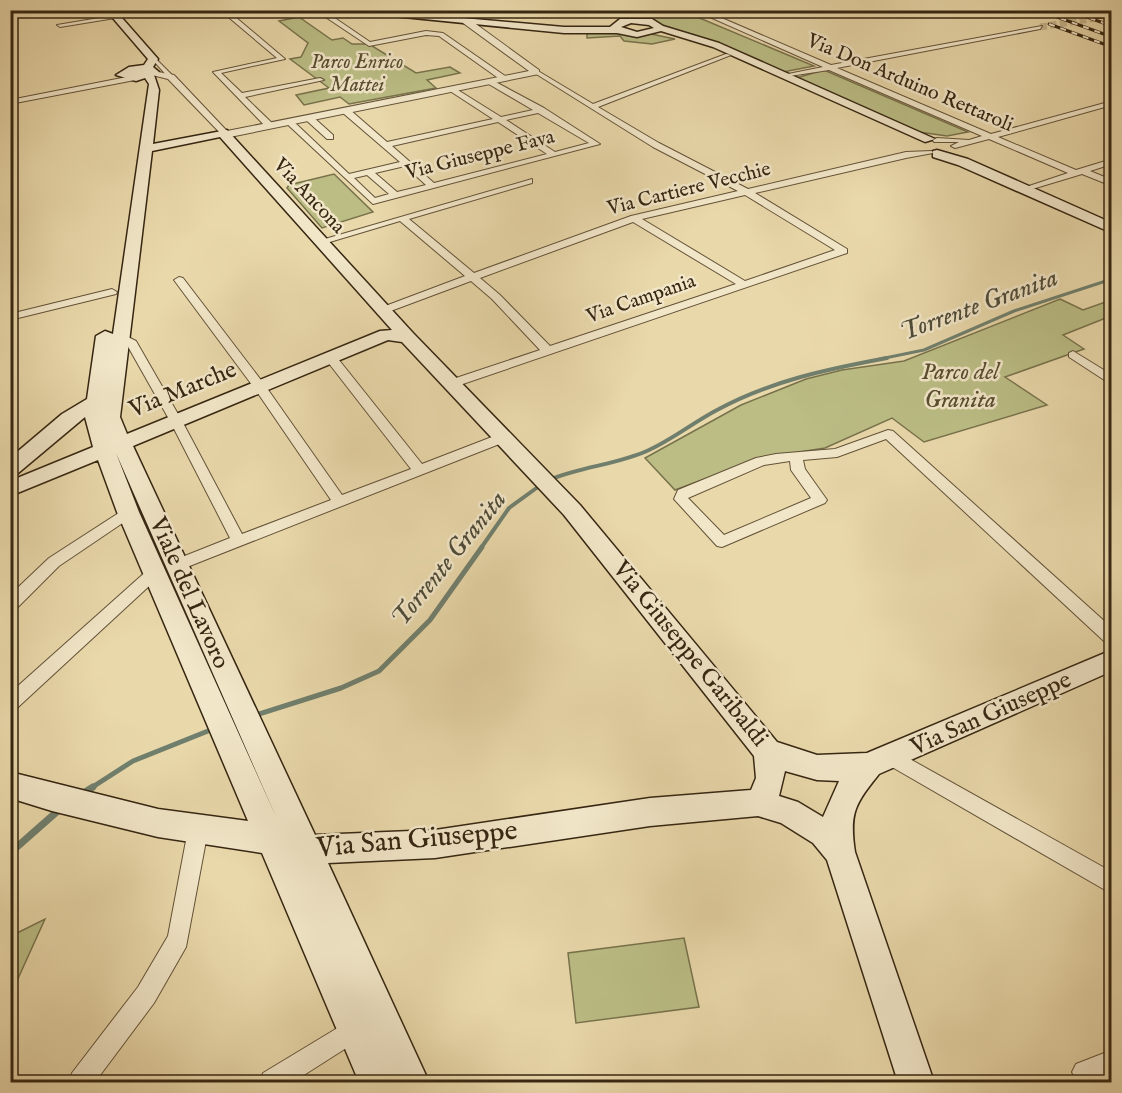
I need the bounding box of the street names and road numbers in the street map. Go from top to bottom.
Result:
street label: Via Don Arduino Rettaroli [802,28,1017,138]
street label: Via Giuseppe Fava [402,124,557,186]
street label: Via Ancona [267,152,351,239]
street label: Via Cartiere Vecchie [604,157,773,222]
street label: Via Campania [582,269,699,330]
street label: Via Marche [124,354,241,426]
street label: Viale del Lavoro [141,511,236,674]
street label: Via Giuseppe Garibaldi [605,554,775,753]
street label: Via San Giuseppe [905,665,1076,764]
street label: Via San Giuseppe [314,814,519,866]

